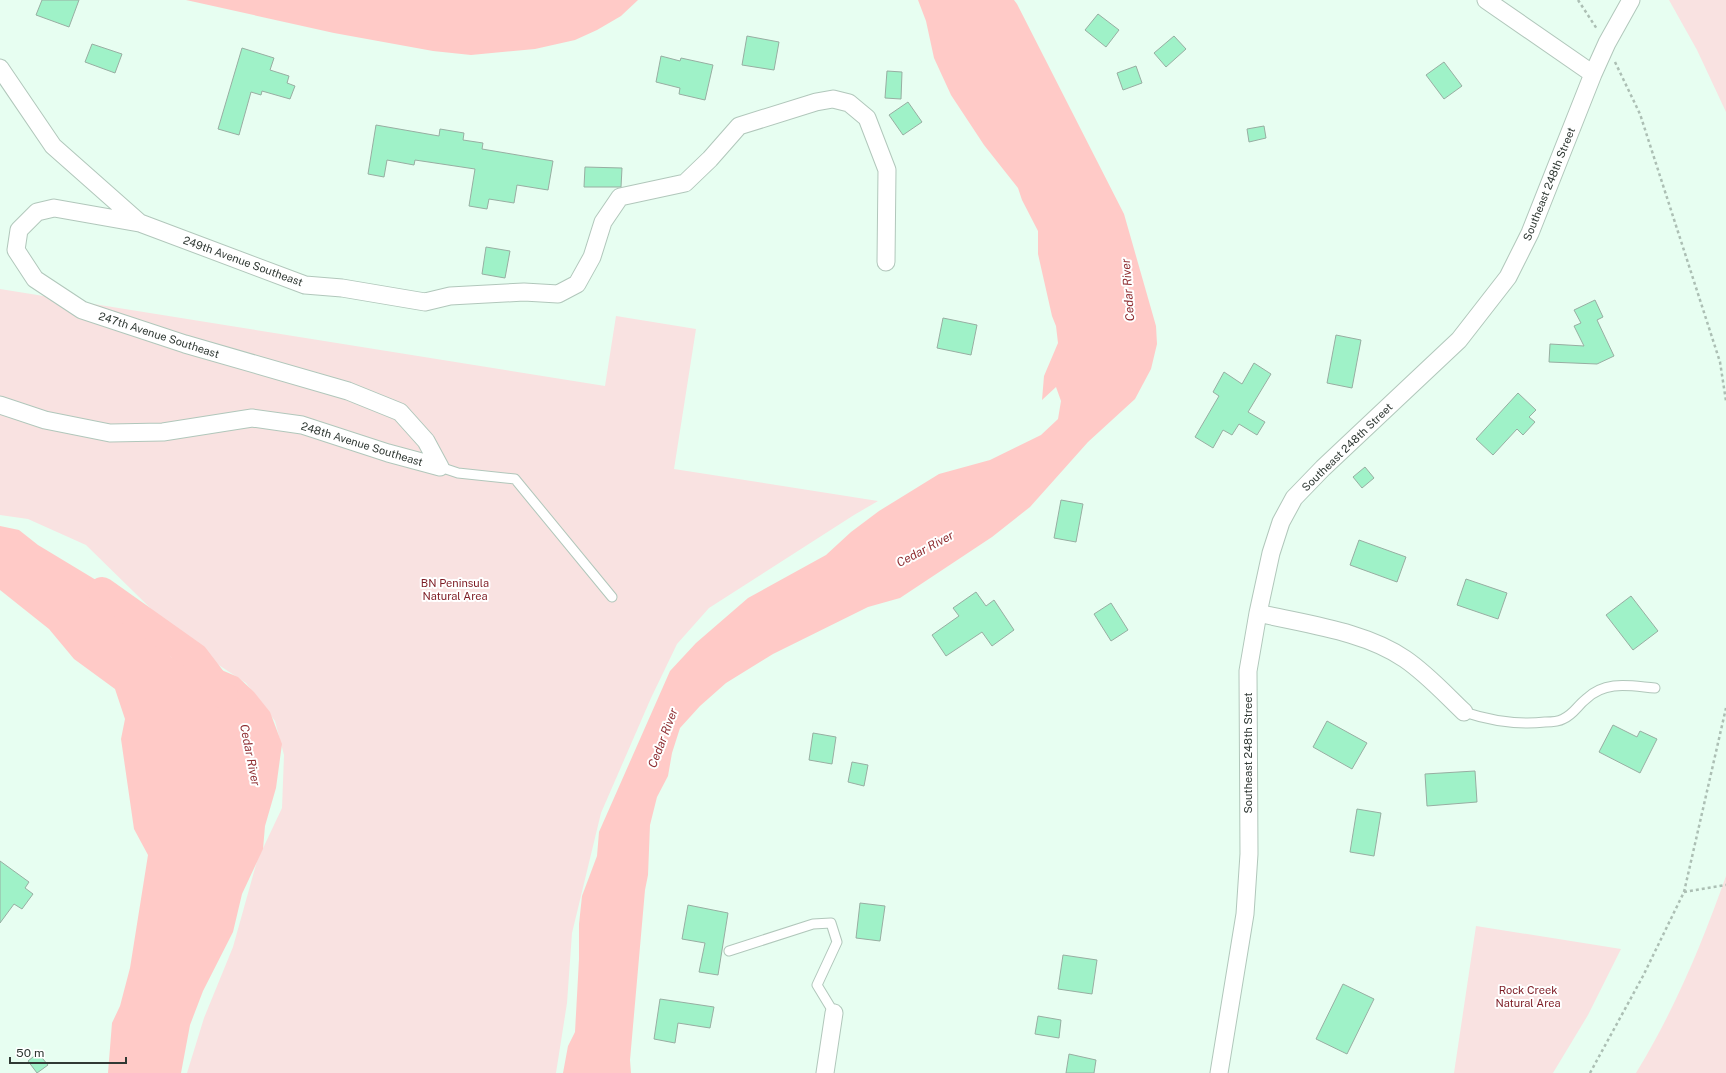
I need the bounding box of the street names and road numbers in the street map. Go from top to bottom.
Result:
street label: Southeast 248th Street [1521,126,1577,242]
street label: 249th Avenue Southeast [182,234,304,288]
street label: 247th Avenue Southeast [97,310,221,360]
street label: Southeast 248th Street [1299,401,1395,493]
street label: 248th Avenue Southeast [300,420,424,468]
street label: Southeast 248th Street [1242,692,1254,814]

